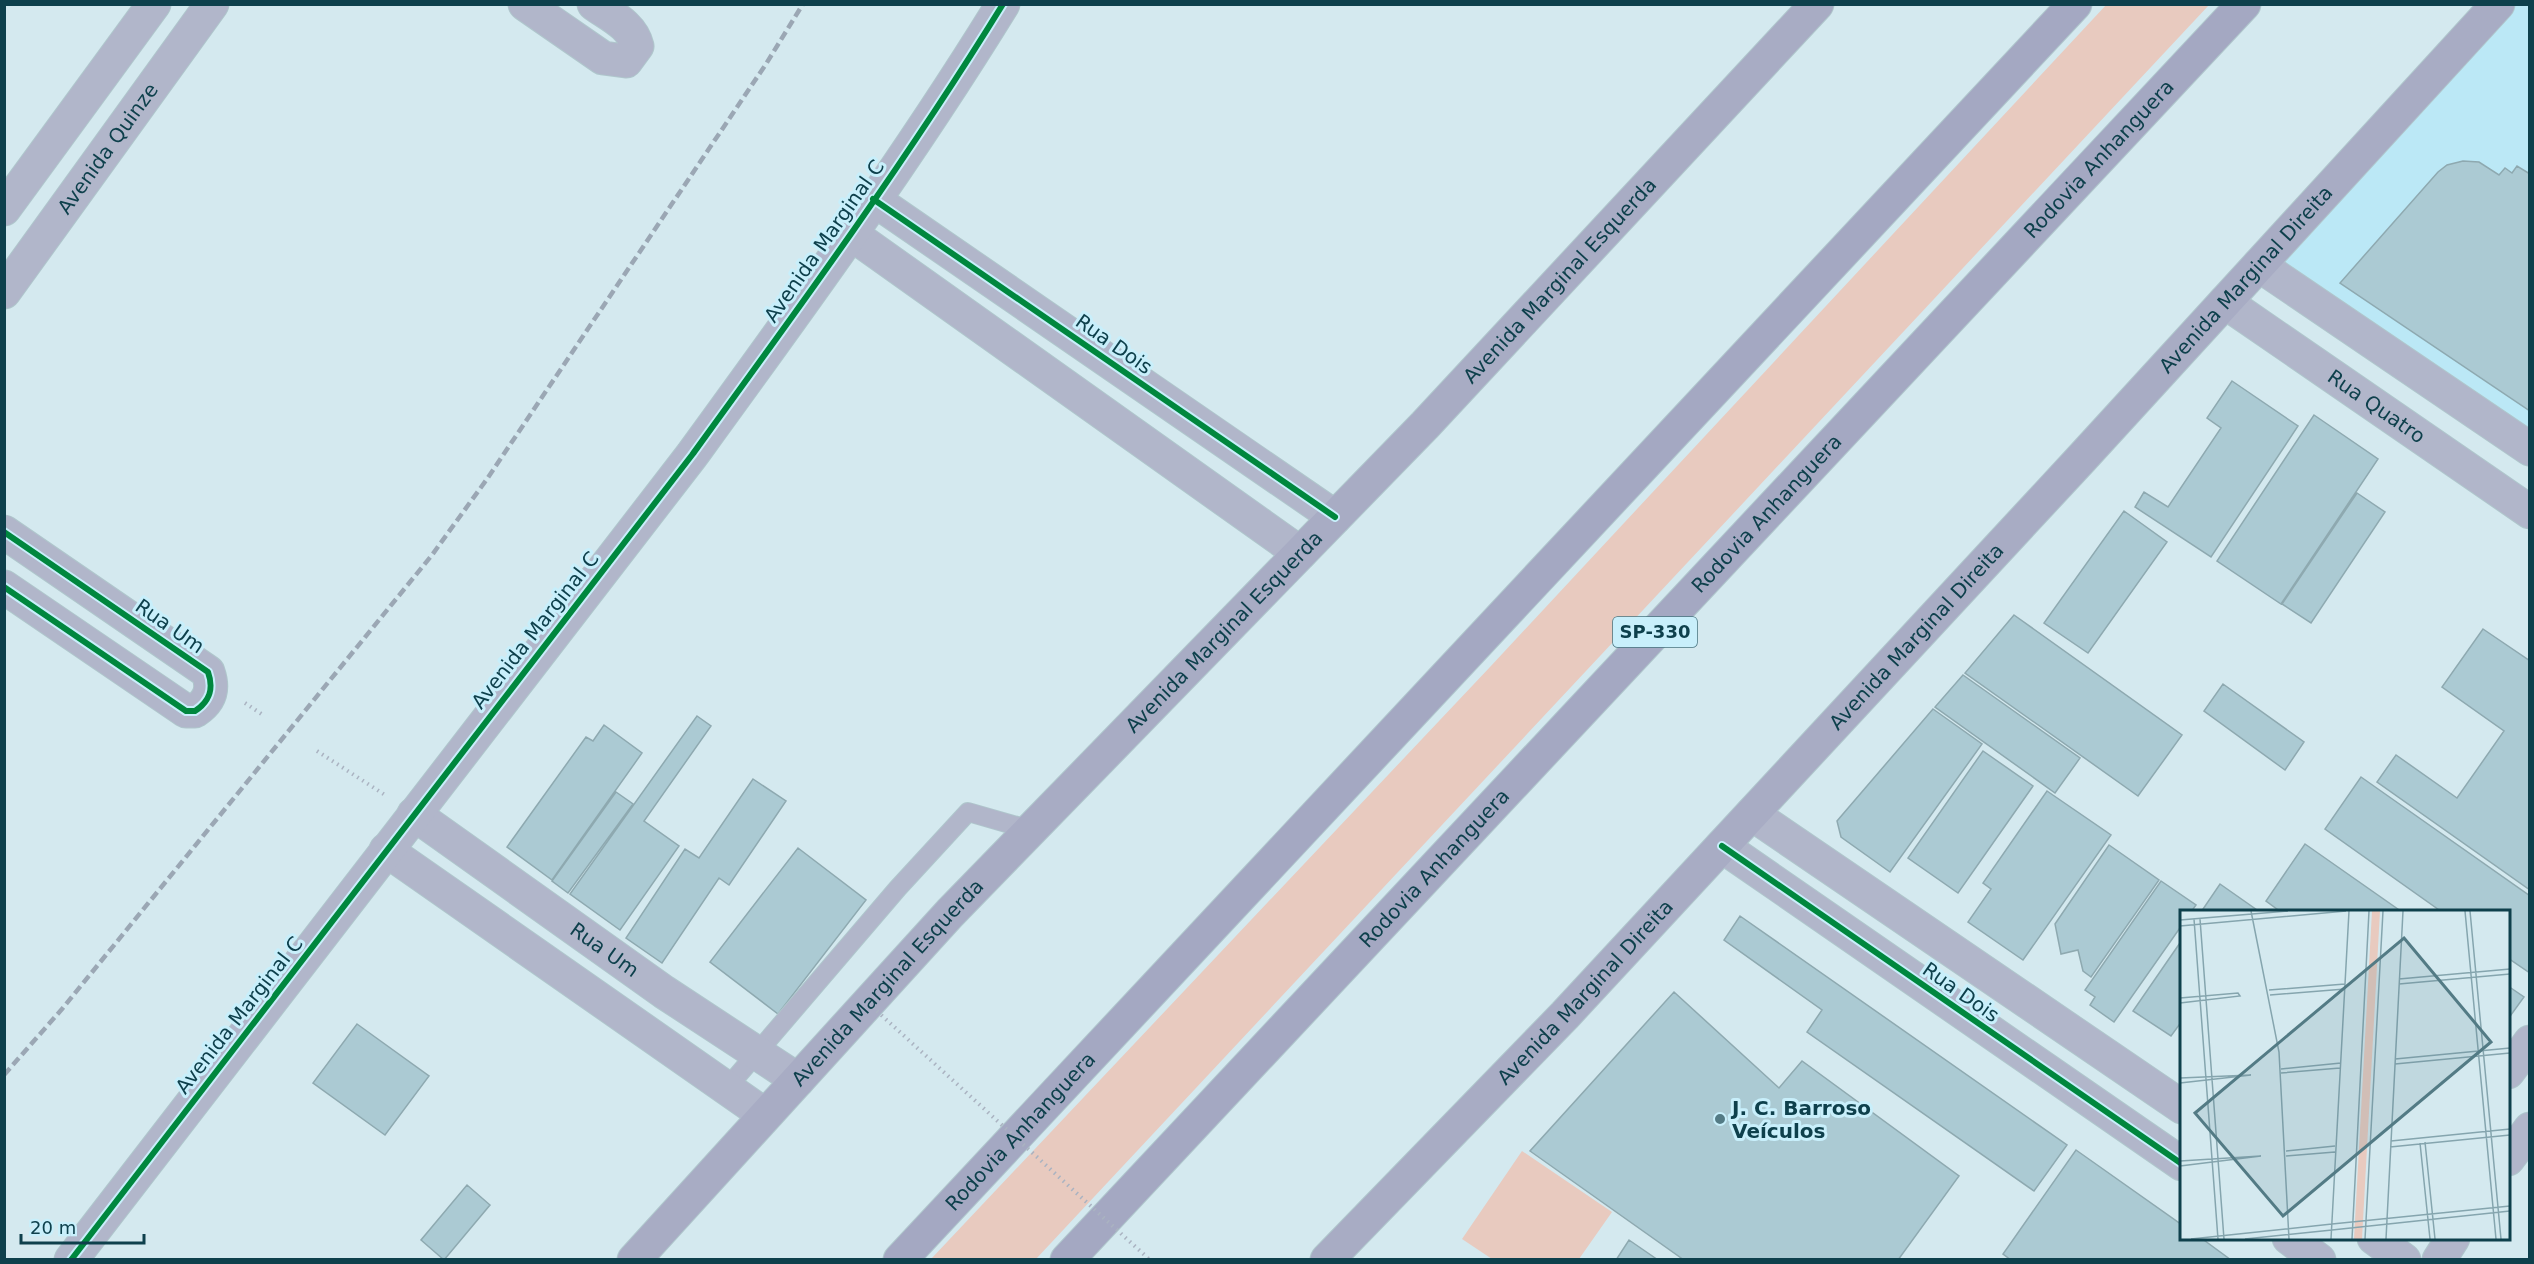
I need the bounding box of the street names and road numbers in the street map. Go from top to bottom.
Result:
street label: Rodovia Anhanguera [2019,75,2179,243]
street label: Avenida Quinze [52,78,163,219]
street label: Avenida Marginal C [759,155,889,327]
street label: Avenida Marginal Esquerda [1458,172,1661,388]
street label: Avenida Marginal Direita [2154,181,2338,378]
street label: Rua Dois [1071,309,1157,379]
street label: Rua Quatro [2323,364,2430,448]
street label: Rodovia Anhanguera [1686,429,1847,598]
street label: Avenida Marginal Esquerda [1120,526,1327,738]
street label: Avenida Marginal Direita [1824,538,2009,735]
street label: Avenida Marginal C [466,547,604,713]
street label: Rua Um [131,594,209,658]
road number: SP-330 [1613,617,1697,647]
street label: Rodovia Anhanguera [1354,784,1514,952]
street label: Avenida Marginal Esquerda [787,874,989,1091]
street label: Avenida Marginal Direita [1492,895,1678,1090]
street label: Rua Um [566,917,644,982]
street label: Avenida Marginal C [170,932,308,1098]
street label: Rua Dois [1918,957,2004,1027]
street label: Rodovia Anhanguera [940,1047,1100,1216]

